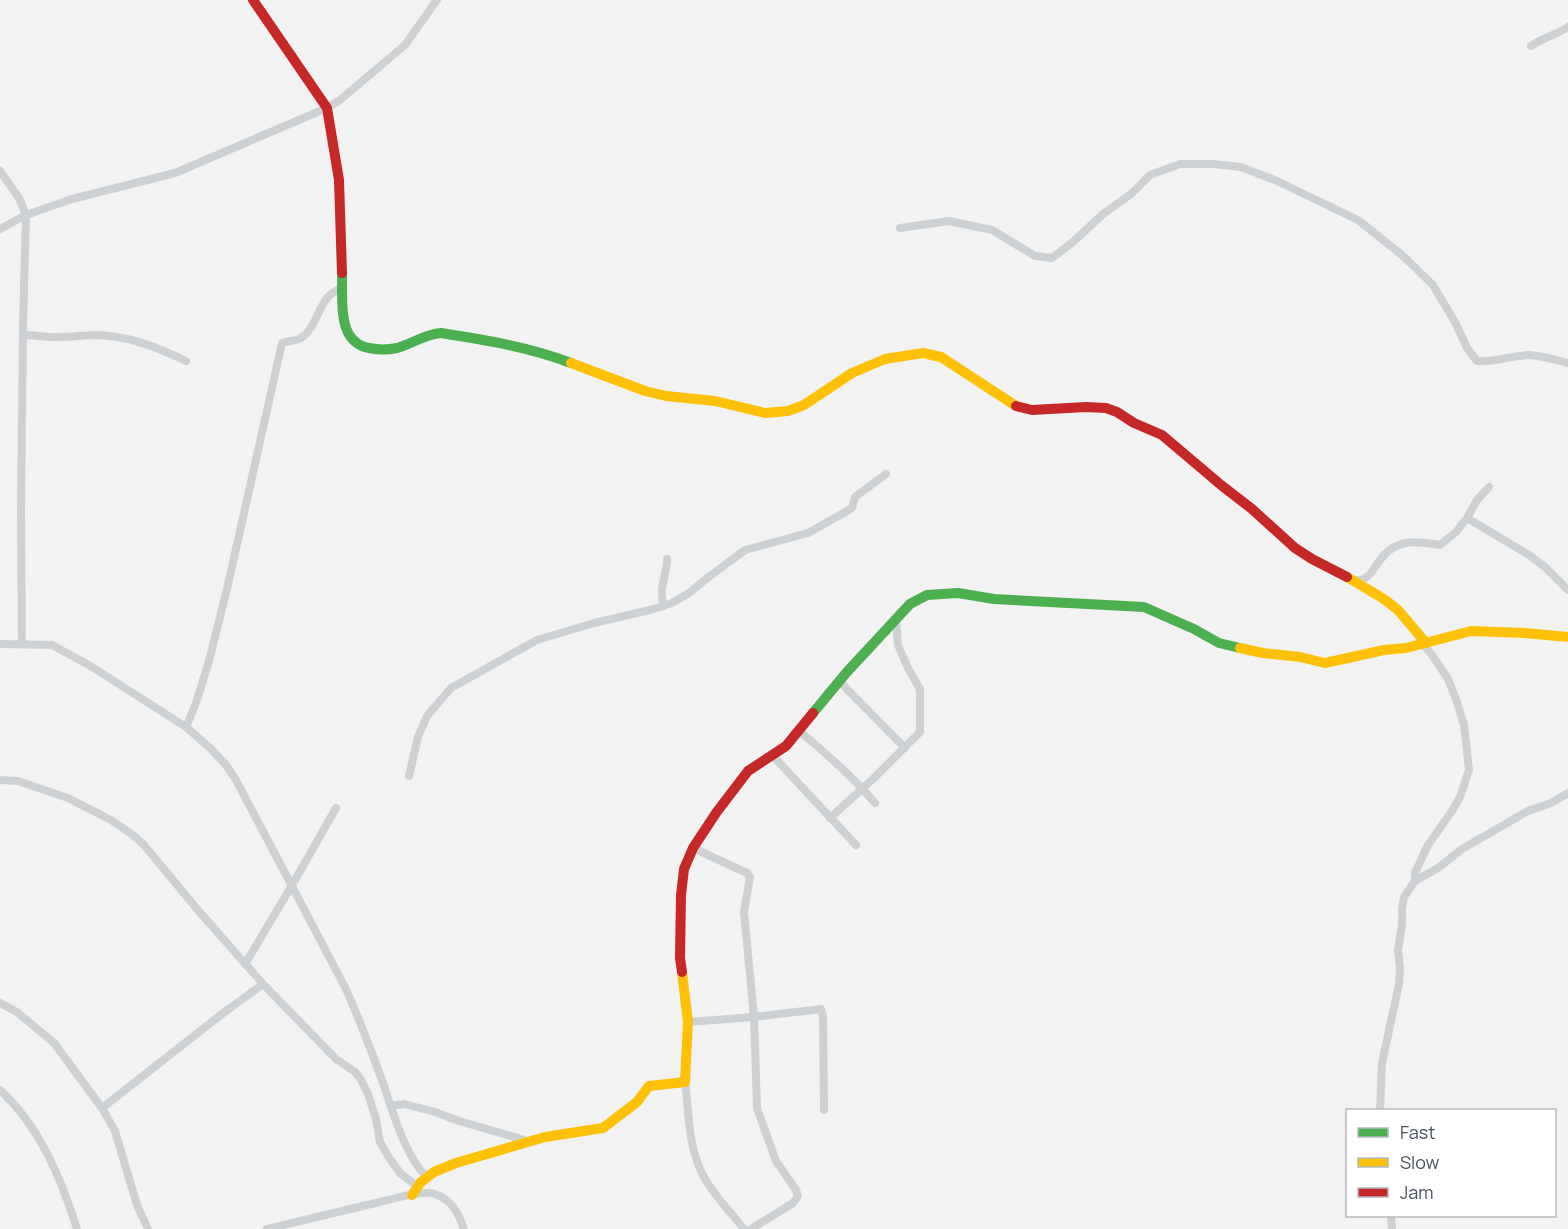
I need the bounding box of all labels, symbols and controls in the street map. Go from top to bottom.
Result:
legend [1346,1109,1556,1217]
text: Fast [1400,1120,1435,1144]
text: Slow [1400,1150,1440,1174]
text: Jam [1400,1180,1434,1204]

